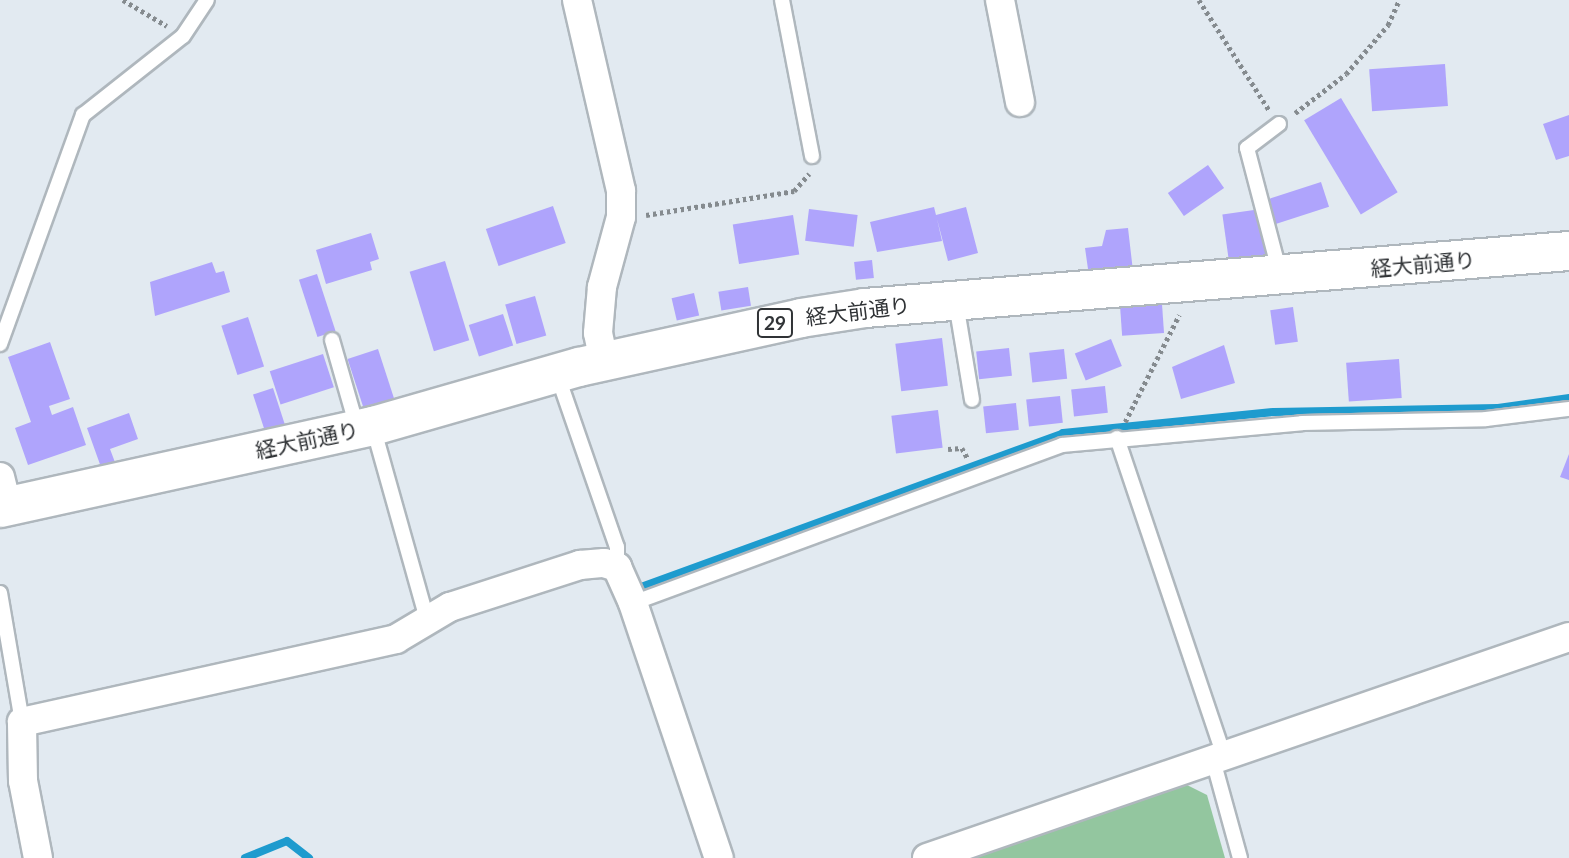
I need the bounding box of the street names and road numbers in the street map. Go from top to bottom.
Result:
street label: 経大前通り [1370,247,1476,281]
street label: 経大前通り [804,292,912,330]
road number: 29 [756,308,794,338]
street label: 経大前通り [253,417,361,463]

